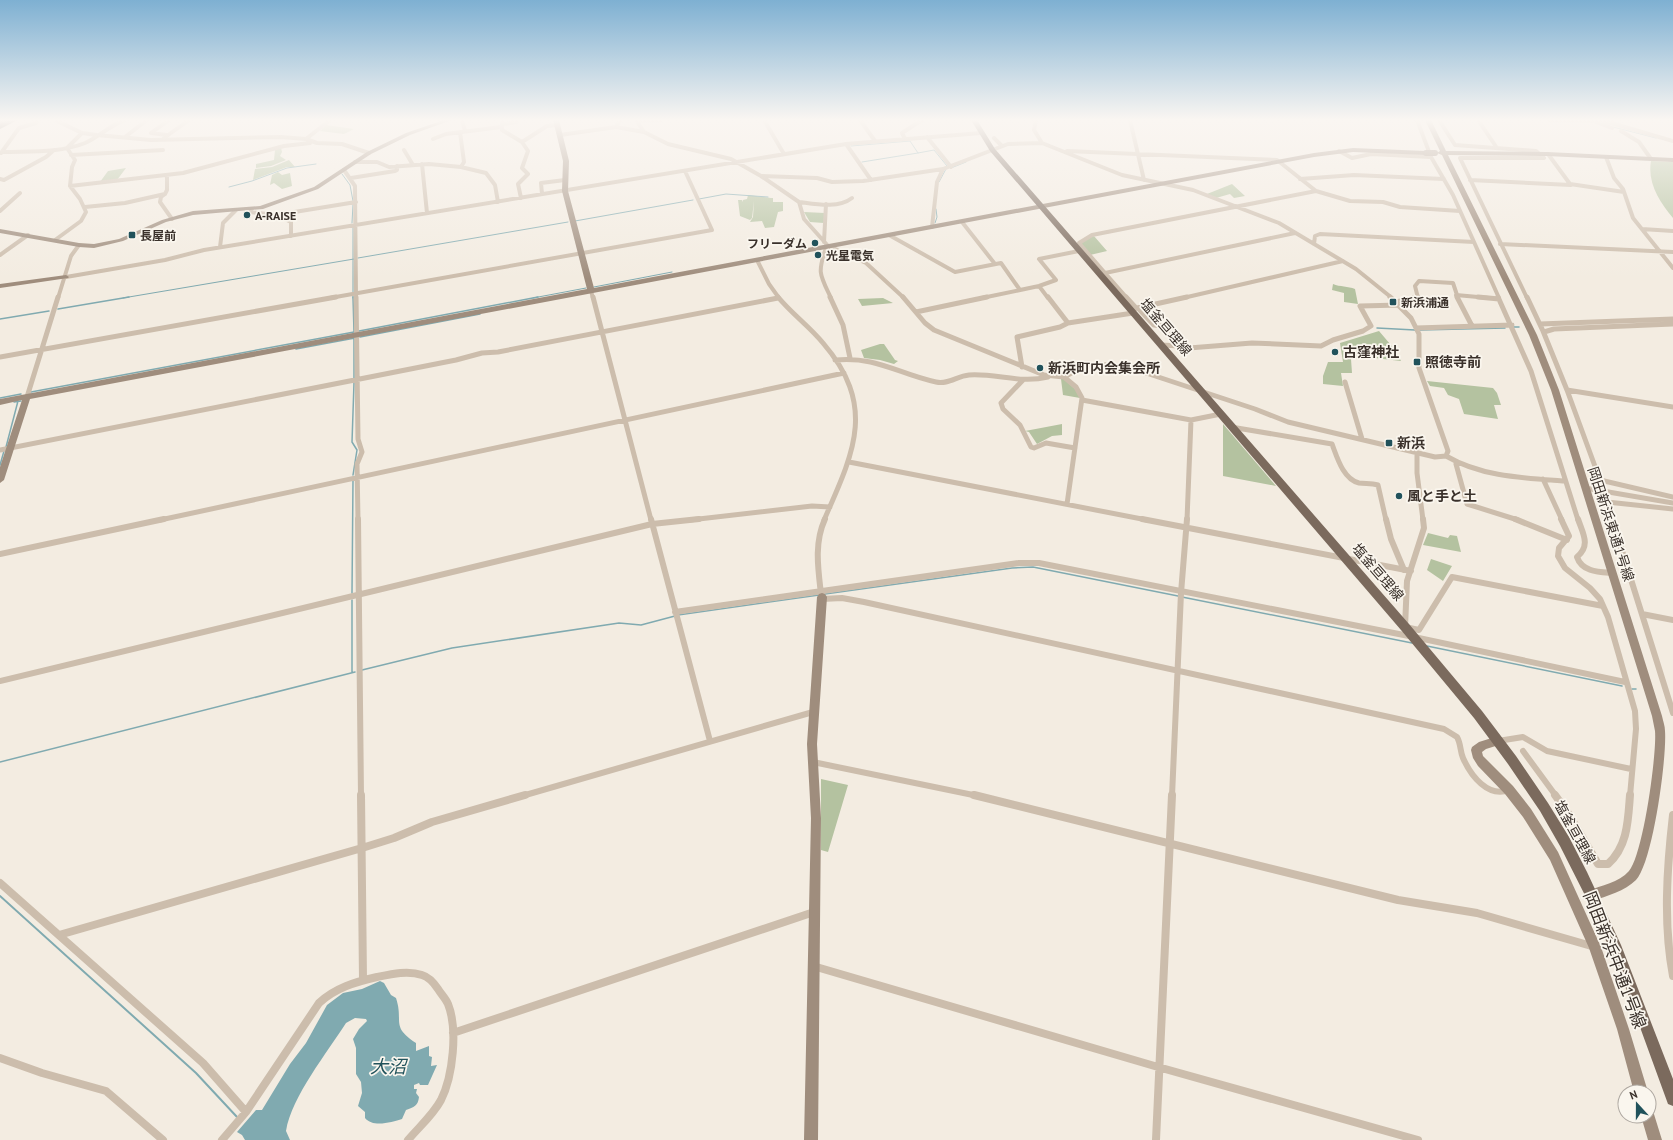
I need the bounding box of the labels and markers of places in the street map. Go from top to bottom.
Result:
place label: A-RAISE [255,208,296,223]
marker: A-RAISE [242,210,252,220]
place label: 長屋前 [140,228,176,243]
marker: 長屋前 [127,230,137,240]
place label: フリーダム [747,236,807,251]
marker: フリーダム [810,238,820,248]
place label: 光星電気 [826,248,874,263]
marker: 光星電気 [813,250,823,260]
place label: 新浜浦通 [1401,295,1449,310]
marker: 新浜浦通 [1388,297,1398,307]
place label: 古窪神社 [1343,343,1399,361]
marker: 古窪神社 [1330,347,1340,357]
place label: 照徳寺前 [1425,353,1481,371]
marker: 照徳寺前 [1412,357,1422,367]
place label: 新浜町内会集会所 [1048,359,1160,377]
marker: 新浜町内会集会所 [1035,363,1045,373]
place label: 新浜 [1397,434,1425,452]
marker: 新浜 [1384,438,1394,448]
place label: 風と手と土 [1407,487,1477,505]
marker: 風と手と土 [1394,491,1404,501]

